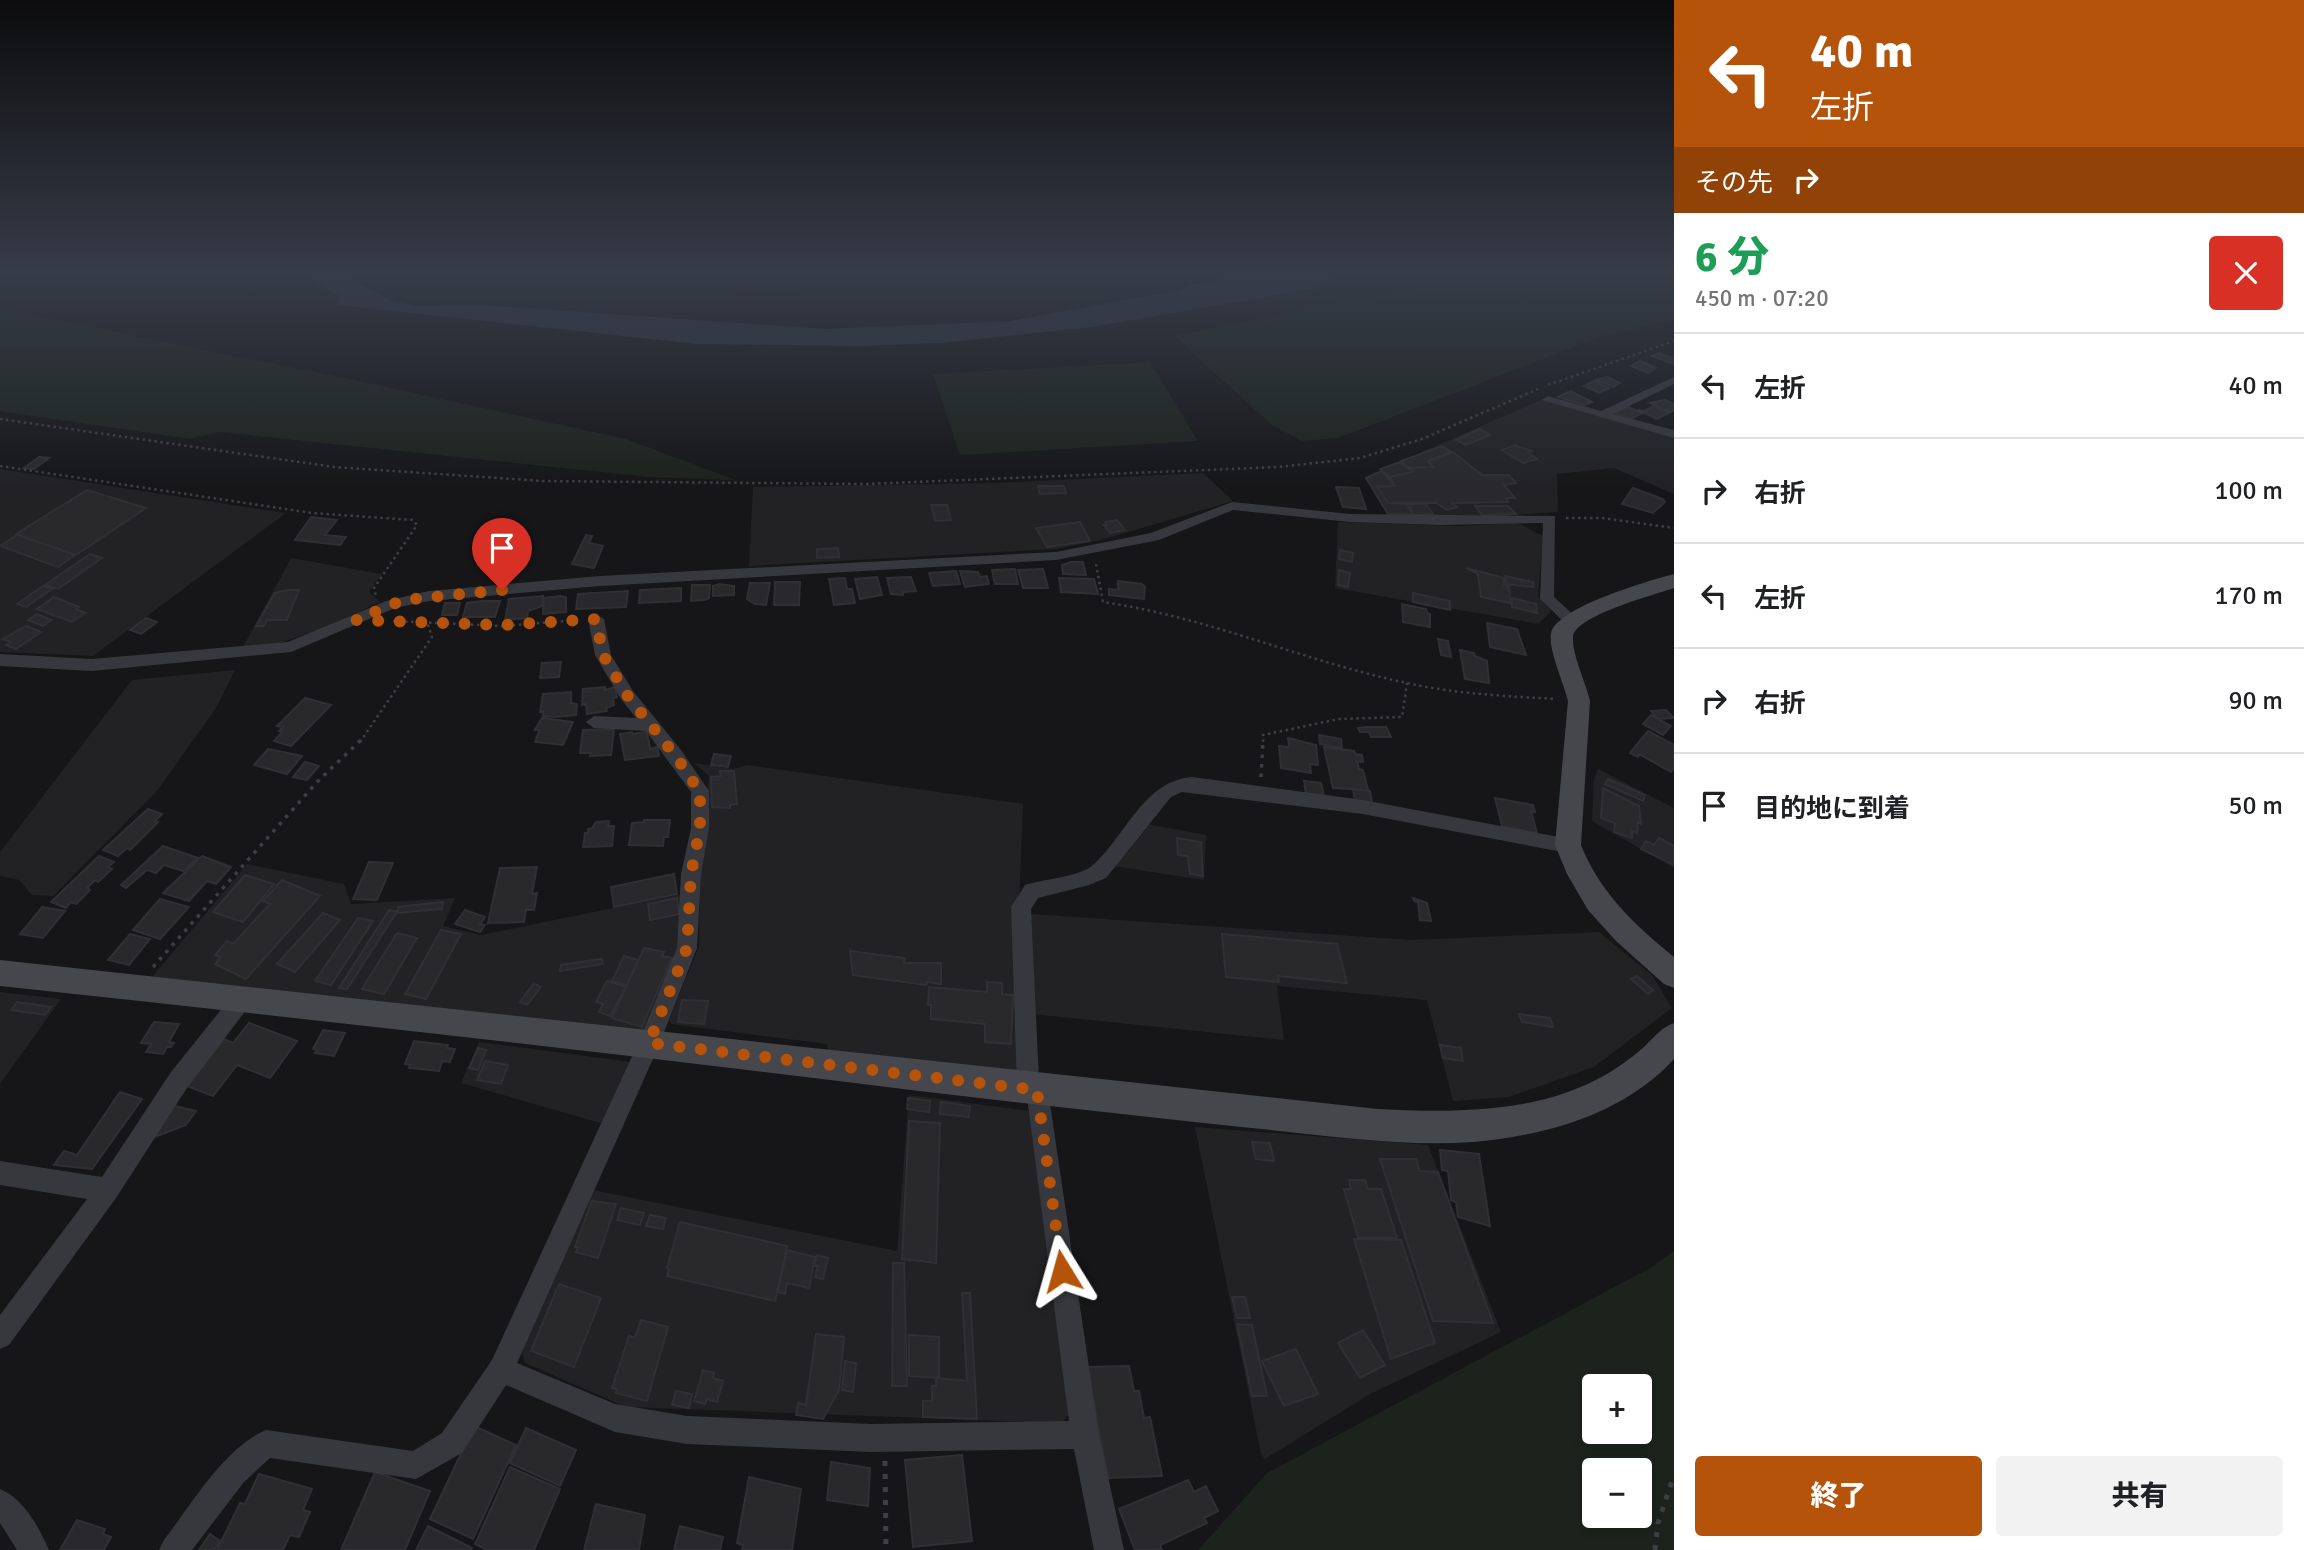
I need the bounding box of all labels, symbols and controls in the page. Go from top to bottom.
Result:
text: 40 m [1810,21,1913,81]
icon: left [1695,28,1786,119]
text: 左折 [1810,88,1874,127]
icon: right [1787,161,1825,199]
text: その先 [1695,167,1773,199]
text: 6 分 [1695,232,1769,283]
button: close [2209,236,2283,310]
text: 450 m · 07:20 [1695,284,1829,313]
icon: left [1695,367,1733,405]
text: 40 m [2228,370,2283,402]
text: 左折 [1754,373,1806,405]
icon: right [1695,472,1733,510]
text: 100 m [2214,475,2283,507]
text: 右折 [1754,478,1806,510]
pin [472,518,532,590]
icon: arrive [483,529,521,567]
icon: left [1695,577,1733,615]
text: 170 m [2214,580,2283,612]
text: 左折 [1754,583,1806,615]
icon: right [1695,682,1733,720]
text: 90 m [2228,685,2283,717]
text: 右折 [1754,688,1806,720]
icon: arrive [1695,787,1733,825]
text: 50 m [2228,790,2283,822]
text: 目的地に到着 [1754,793,1910,825]
position arrow [1025,1234,1099,1308]
map controls [1582,1374,1652,1528]
button: + [1582,1374,1652,1444]
button: 終了 [1695,1456,1982,1536]
button: 共有 [1996,1456,2283,1536]
button: − [1582,1458,1652,1528]

